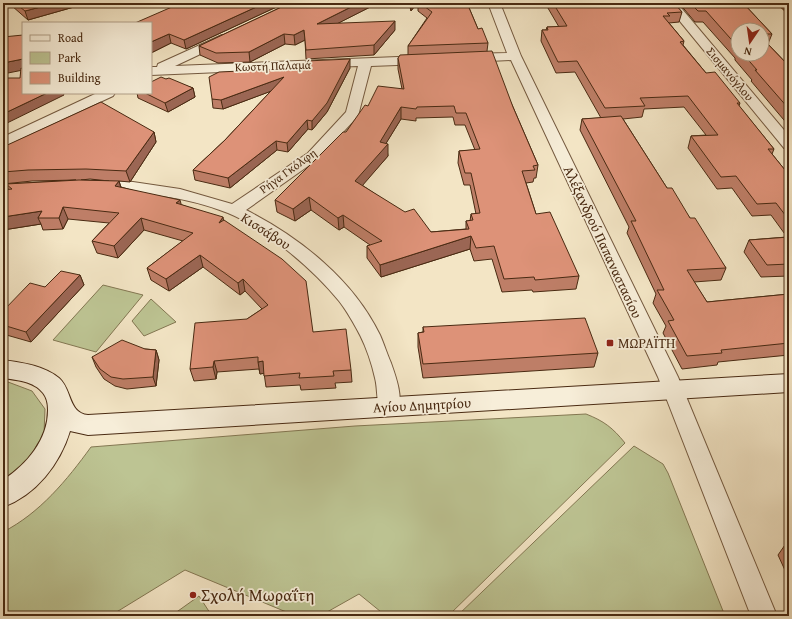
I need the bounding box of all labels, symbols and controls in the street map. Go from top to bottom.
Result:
legend [22,22,152,94]
north arrow [730,22,770,62]
text: Road [58,29,84,46]
street label: Σισμανόγλου [703,43,758,104]
text: N [742,43,753,60]
text: Park [58,49,82,66]
street label: Κωστή Παλαμά [234,56,312,75]
text: Building [58,69,101,86]
street label: Ρήγα Γκόλφη [256,144,320,197]
street label: Αλέξανδρού Παπαναστασίου [559,162,647,322]
street label: Κισσάβου [237,208,295,254]
place label: ΜΩΡΑΪΤΗ [618,333,675,353]
marker: ΜΩΡΑΪΤΗ [605,338,615,348]
street label: Αγίου Δημητρίου [372,392,472,418]
place label: Σχολή Μωραΐτη [201,582,314,607]
marker: Σχολή Μωραΐτη [188,590,198,600]

